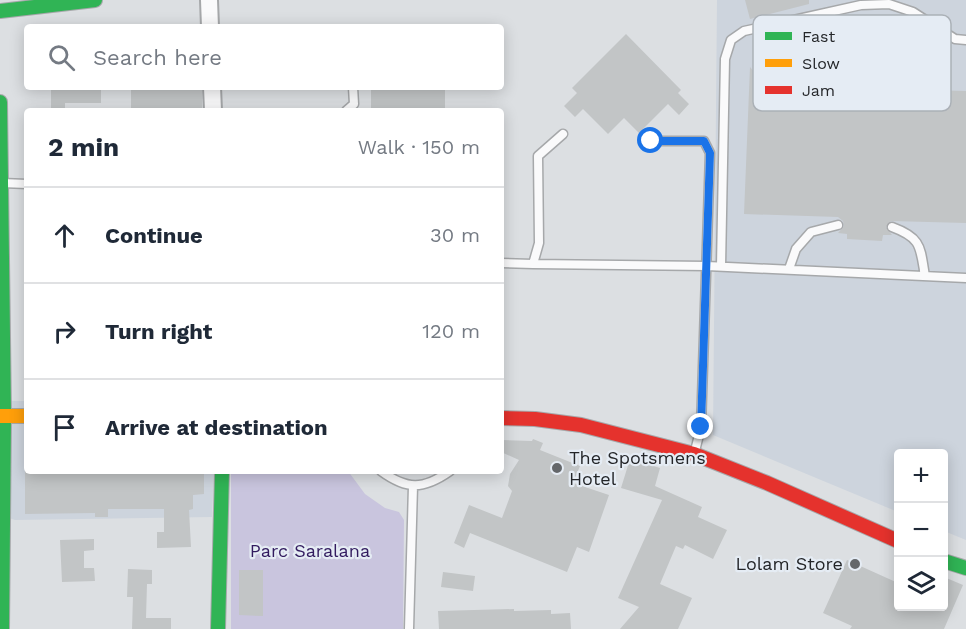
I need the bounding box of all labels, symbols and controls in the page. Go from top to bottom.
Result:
legend [753,15,951,111]
search box [24,24,504,90]
text: Fast [802,27,835,46]
icon: search [45,41,78,74]
text: Search here [93,45,222,70]
text: Slow [802,54,840,73]
text: Jam [802,81,835,100]
route start [637,127,663,153]
text: 2 min [48,132,119,162]
text: Walk · 150 m [358,135,480,159]
icon: ahead [48,219,81,252]
text: Continue [105,223,203,248]
text: 30 m [430,223,480,247]
icon: right [48,315,81,348]
text: Turn right [105,319,212,344]
text: 120 m [422,319,480,343]
icon: arrive [48,411,81,444]
route end [687,413,713,439]
text: Arrive at destination [105,415,328,440]
place label: The Spotsmens Hotel [569,447,706,489]
map controls [894,449,948,611]
button: + [894,449,948,503]
marker: The Spotsmens Hotel [550,461,564,475]
button: − [894,503,948,557]
park label: Parc Saralana [250,540,370,561]
place label: Lolam Store [735,553,843,574]
marker: Lolam Store [848,557,862,571]
button: layers [894,557,948,611]

